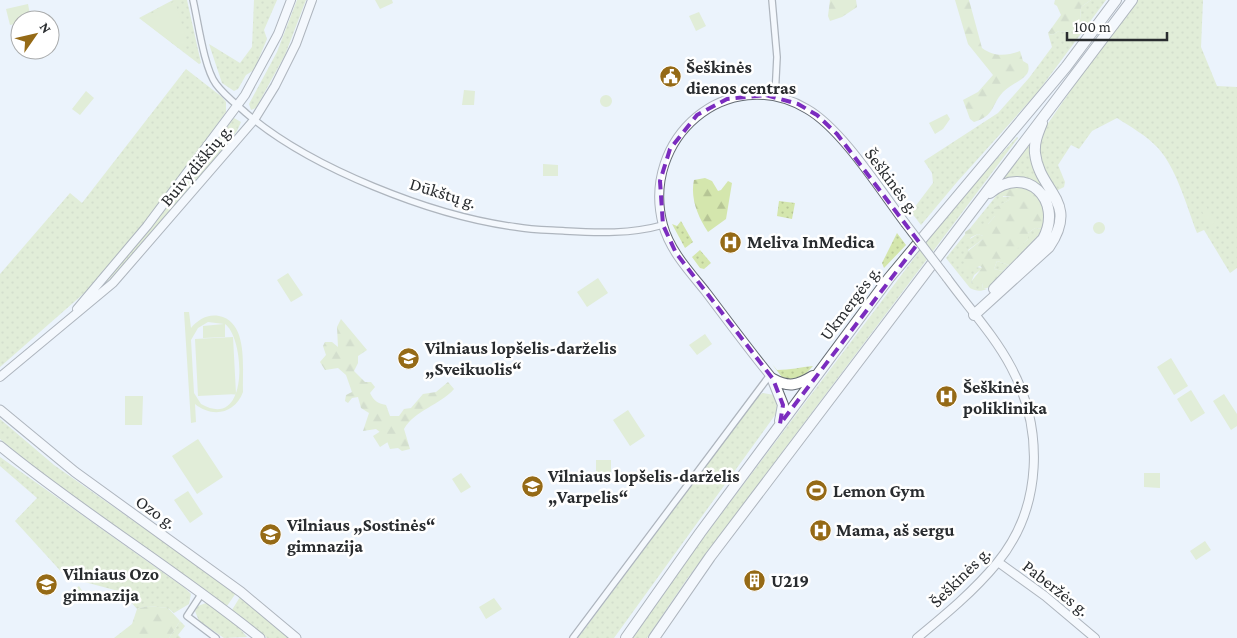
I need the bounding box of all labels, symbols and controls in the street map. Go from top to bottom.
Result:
north arrow [10,10,60,60]
scale bar [1067,10,1167,42]
text: N [36,19,55,37]
text: 100 m [1074,19,1111,35]
place label: Šeškinės dienos centras [686,57,796,98]
public building icon: Šeškinės dienos centras [658,65,682,89]
street label: Buivydiškių g. [156,120,236,210]
street label: Šeškinės g. [861,144,923,218]
street label: Dūkštų g. [407,173,479,213]
hospital icon: Meliva InMedica [719,230,743,254]
place label: Meliva InMedica [747,232,875,252]
street label: Ukmergės g. [815,262,885,344]
place label: Vilniaus lopšelis-darželis „Sveikuolis“ [424,338,616,379]
school or university icon: Vilniaus lopšelis-darželis „Sveikuolis“ [397,346,421,370]
place label: Šeškinės poliklinika [963,377,1047,418]
hospital icon: Šeškinės poliklinika [935,385,959,409]
place label: Vilniaus lopšelis-darželis „Varpelis“ [547,466,739,507]
school or university icon: Vilniaus lopšelis-darželis „Varpelis“ [520,474,544,498]
sports icon: Lemon Gym [805,479,829,503]
place label: Lemon Gym [833,481,926,501]
street label: Ozo g. [132,491,180,533]
place label: Vilniaus „Sostinės“ gimnazija [286,515,435,557]
hospital icon: Mama, aš sergu [808,518,832,542]
place label: Mama, aš sergu [836,520,955,540]
school or university icon: Vilniaus „Sostinės“ gimnazija [259,523,283,547]
street label: Šeškinės g. [926,543,994,611]
street label: Paberžės g. [1019,556,1093,620]
place label: Vilniaus Ozo gimnazija [62,564,159,606]
building icon: U219 [743,569,767,593]
place label: U219 [771,571,809,591]
school or university icon: Vilniaus Ozo gimnazija [35,572,59,596]

